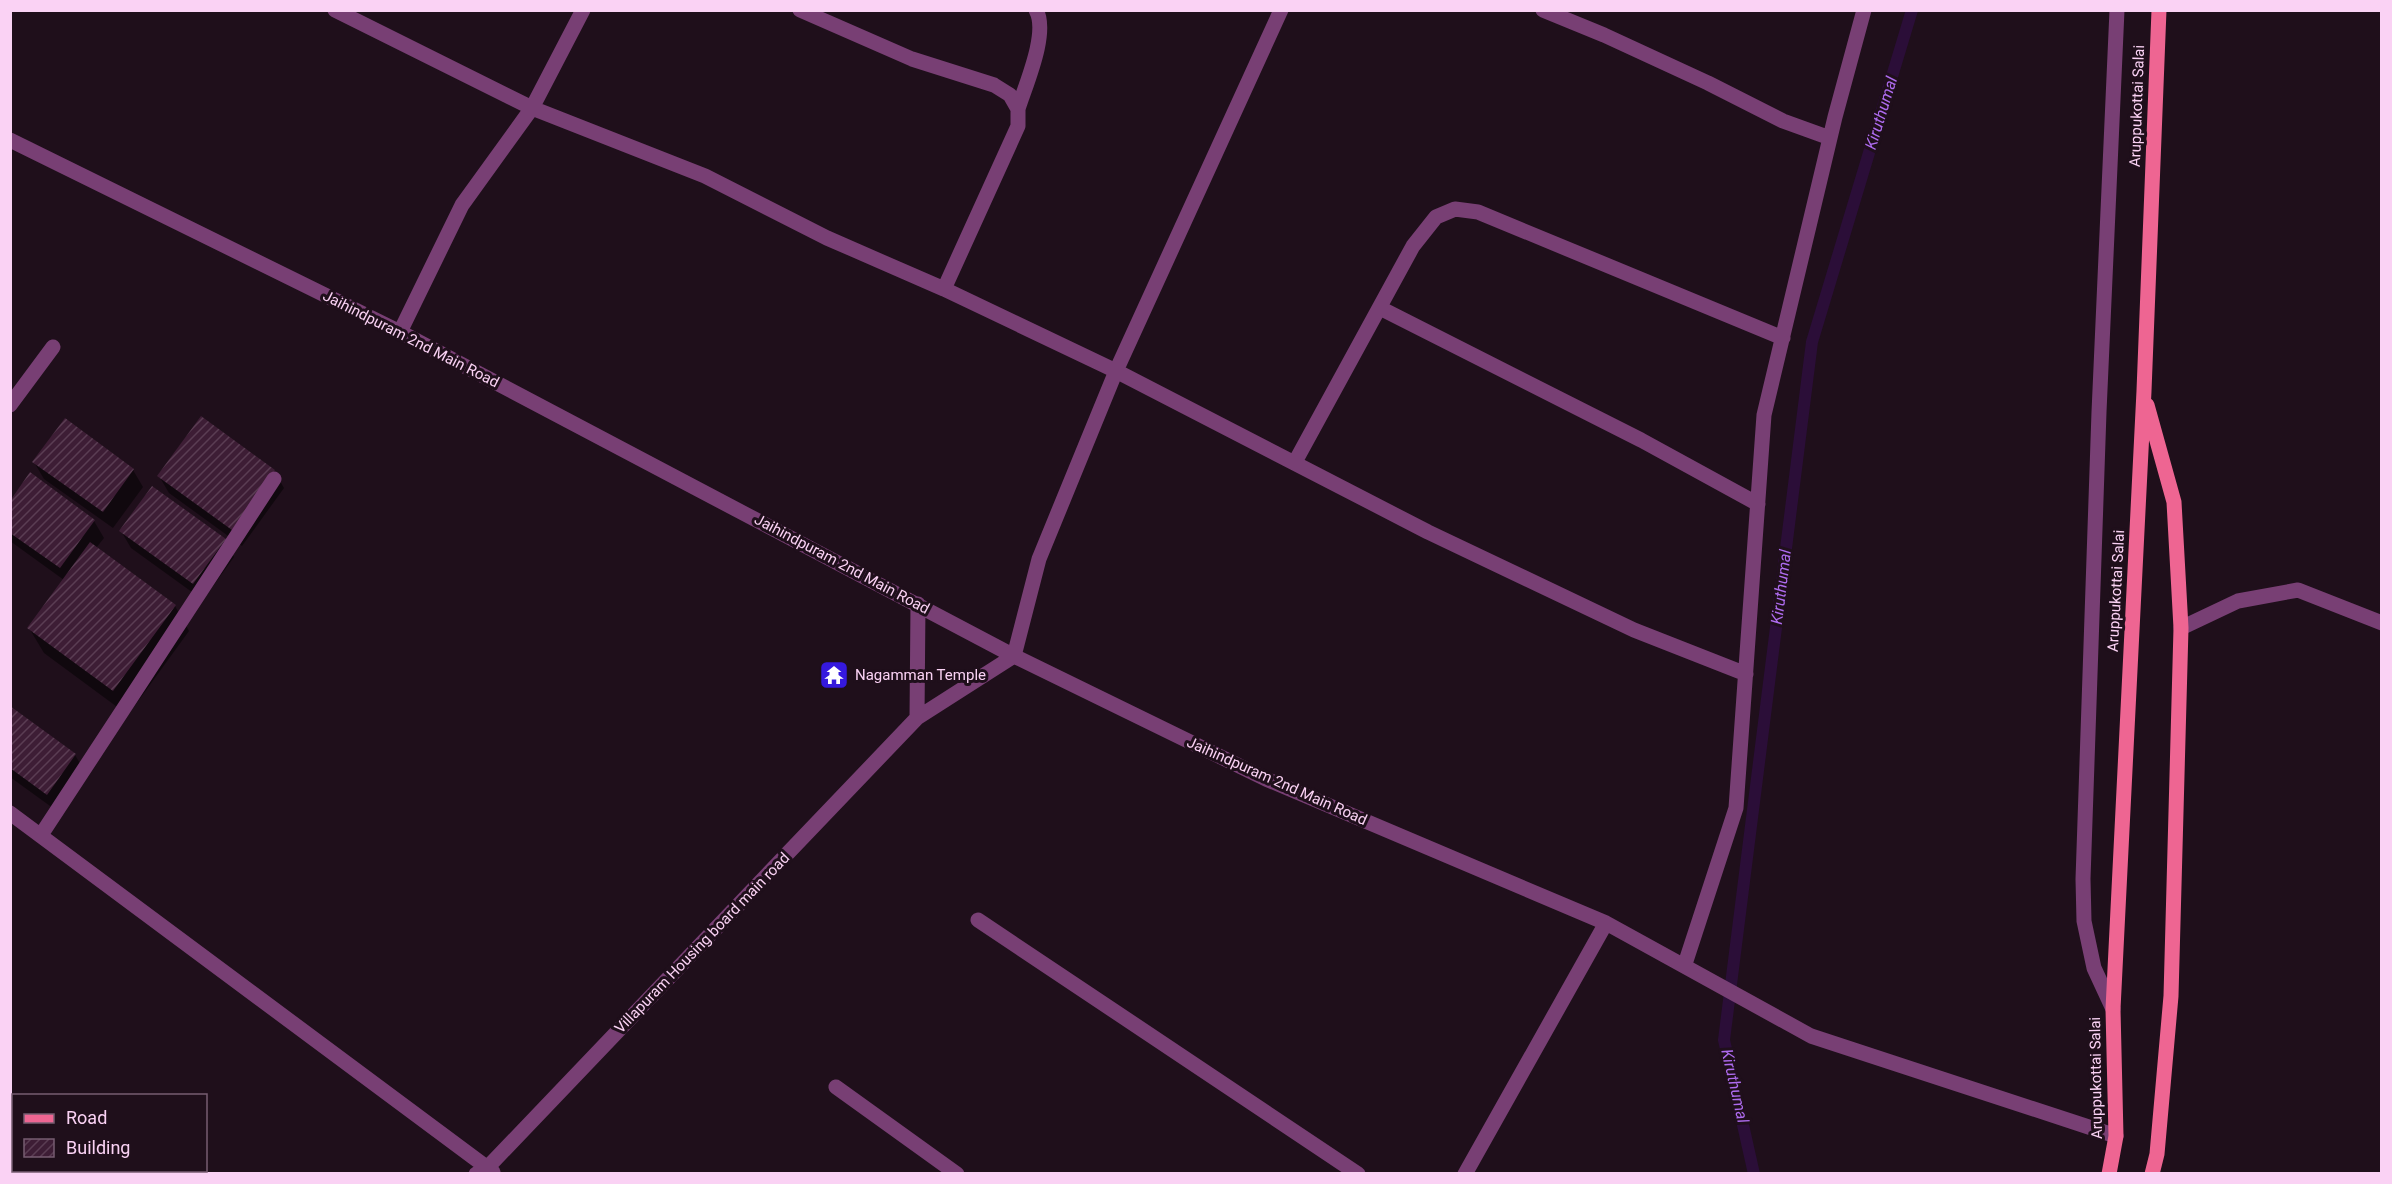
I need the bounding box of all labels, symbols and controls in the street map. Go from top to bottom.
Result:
street label: Aruppukottai Salai [2126,45,2148,167]
water label: Kiruthumal [1861,74,1901,152]
street label: Jaihindpuram 2nd Main Road [320,287,502,391]
street label: Jaihindpuram 2nd Main Road [751,510,933,618]
street label: Aruppukottai Salai [2104,529,2128,653]
water label: Kiruthumal [1767,548,1795,626]
temple icon: Nagamman Temple [818,659,850,691]
place label: Nagamman Temple [855,666,986,684]
street label: Jaihindpuram 2nd Main Road [1184,733,1370,829]
street label: Villapuram Housing board main road [611,849,793,1037]
street label: Aruppukottai Salai [2086,1017,2106,1139]
water label: Kiruthumal [1717,1047,1753,1125]
legend [12,1094,207,1172]
text: Road [66,1107,107,1128]
text: Building [66,1137,130,1158]

